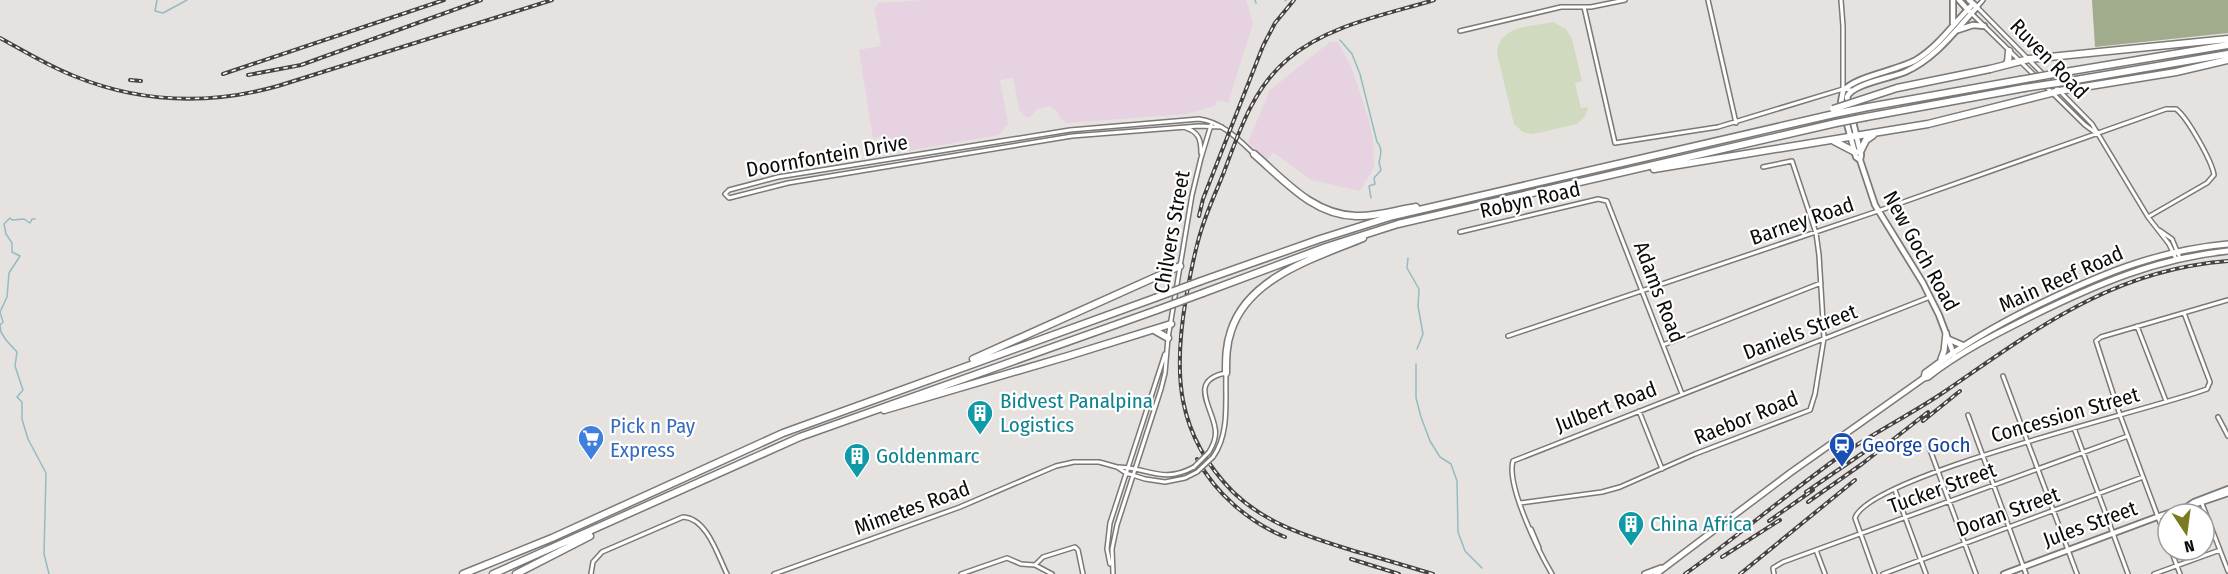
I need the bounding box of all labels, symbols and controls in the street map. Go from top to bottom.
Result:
street label: Ruven Road [2004,13,2094,105]
street label: Doornfontein Drive [744,129,910,183]
street label: Chilvers Street [1148,168,1196,296]
street label: Robyn Road [1477,176,1583,224]
street label: New Goch Road [1877,186,1965,316]
street label: Barney Road [1747,191,1857,251]
street label: Adams Road [1628,238,1690,346]
street label: Main Reef Road [1995,240,2127,318]
street label: Daniels Street [1739,298,1861,366]
street label: Julbert Road [1552,376,1660,438]
street label: Concession Street [1988,381,2142,449]
street label: Raebor Road [1690,385,1802,451]
place label: Bidvest Panalpina Logistics [1000,388,1153,438]
building icon: Bidvest Panalpina Logistics [965,398,995,436]
place label: Pick n Pay Express [610,413,696,463]
supermarket icon: Pick n Pay Express [576,423,606,461]
station icon: George Goch [1827,430,1857,468]
place label: George Goch [1862,432,1970,458]
building icon: Goldenmarc [842,441,872,479]
place label: Goldenmarc [876,443,979,469]
street label: Tucker Street [1885,456,2000,519]
street label: Mimetes Road [851,475,973,541]
street label: Doran Street [1953,481,2063,543]
street label: Jules Street [2039,495,2141,553]
north arrow [2156,502,2216,562]
building icon: China Africa [1616,509,1646,547]
place label: China Africa [1650,511,1752,537]
text: N [2182,536,2196,556]

